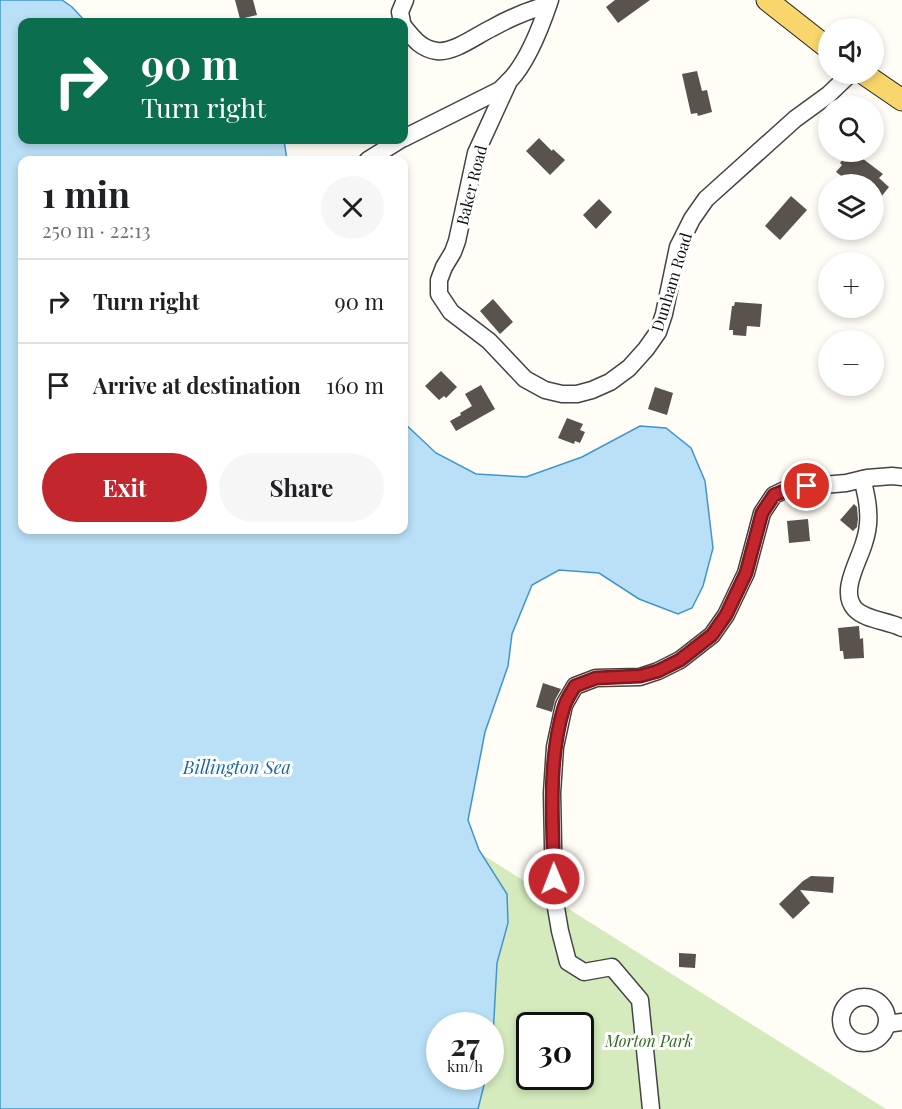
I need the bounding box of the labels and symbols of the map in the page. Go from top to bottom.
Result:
street label: Baker Road [451,143,491,227]
street label: Dunham Road [646,230,696,334]
pin [781,460,832,511]
water label: Billington Sea [182,755,291,779]
position arrow [522,847,586,911]
speed limit sign: 30 [516,1012,594,1090]
park label: Morton Park [604,1030,693,1051]

